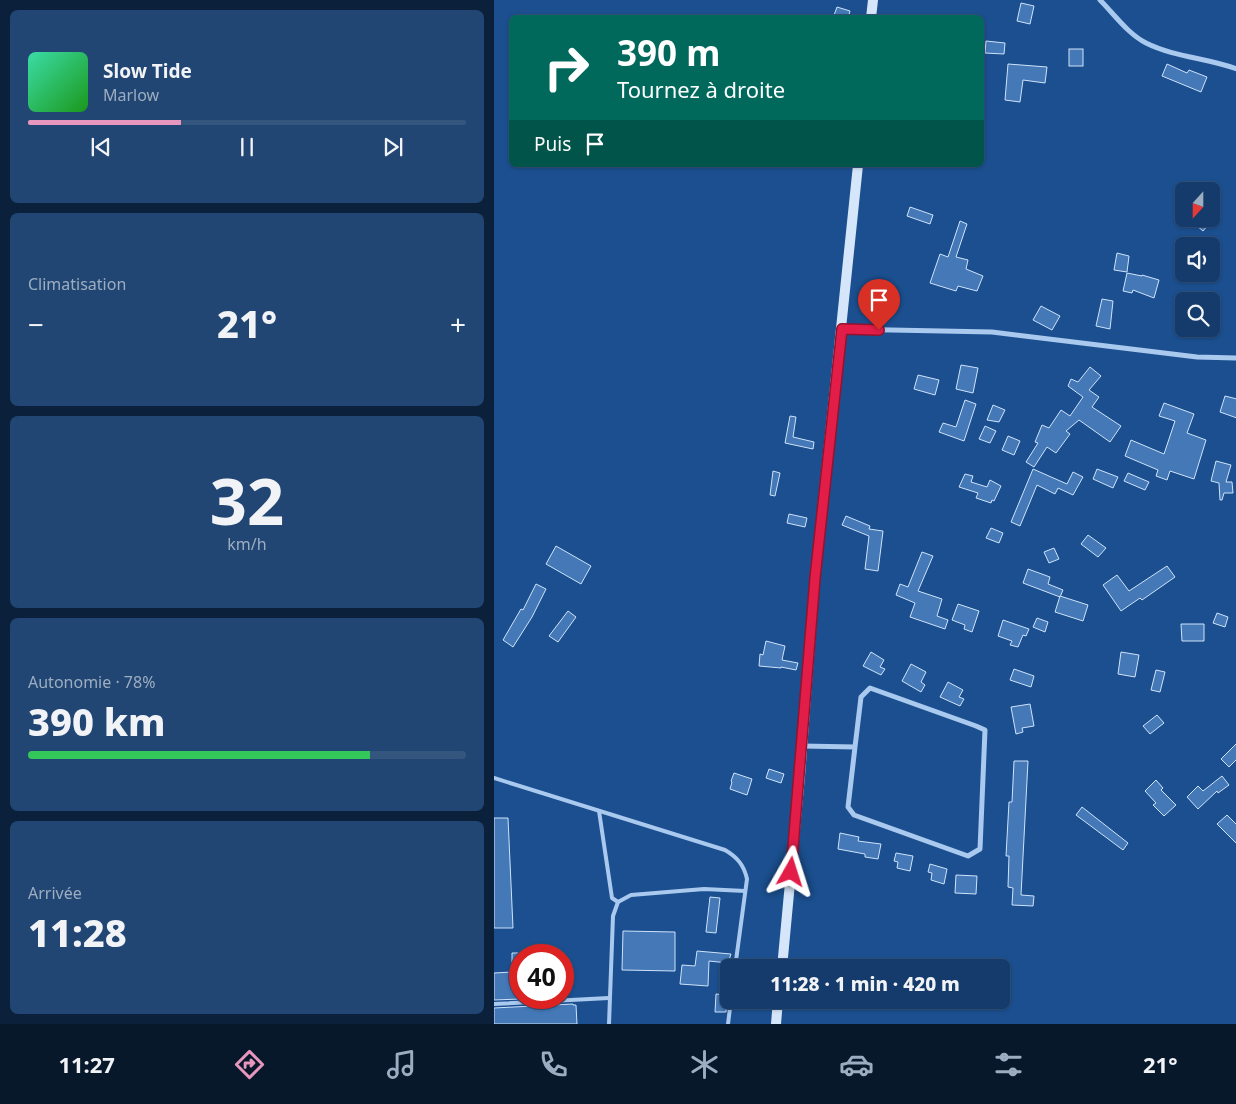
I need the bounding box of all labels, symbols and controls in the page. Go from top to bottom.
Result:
text: 390 m [617,29,720,76]
icon: right [534,35,599,100]
text: Slow Tide [103,58,192,84]
text: Tournez à droite [617,74,785,104]
text: Marlow [103,84,159,106]
icon: arrive [581,130,609,158]
text: Puis [534,131,571,157]
icon: previous [87,133,115,161]
icon: pause [233,133,261,161]
icon: next [379,133,407,161]
north arrow [1175,182,1220,228]
map controls [1175,182,1220,337]
button: sound [1175,237,1220,282]
text: Climatisation [28,273,126,295]
pin [858,279,900,330]
icon: arrive [865,286,893,314]
button: search [1175,292,1220,337]
text: 21° [217,297,277,349]
text: − [28,305,44,343]
text: + [450,305,466,343]
text: 32 [210,456,284,544]
text: km/h [227,533,267,555]
text: Autonomie · 78% [28,671,155,693]
text: 390 km [28,695,166,747]
position arrow [764,845,816,897]
text: Arrivée [28,882,82,904]
text: 11:28 [28,906,127,958]
speed limit sign: 40 [509,944,574,1009]
text: 11:28 · 1 min · 420 m [770,971,960,997]
icon: directions [232,1047,267,1082]
icon: music [384,1047,419,1082]
icon: phone [536,1047,571,1082]
icon: climate [687,1047,722,1082]
icon: car [839,1047,874,1082]
icon: filters [991,1047,1026,1082]
text: 11:27 [58,1049,115,1079]
text: 21° [1143,1049,1177,1079]

